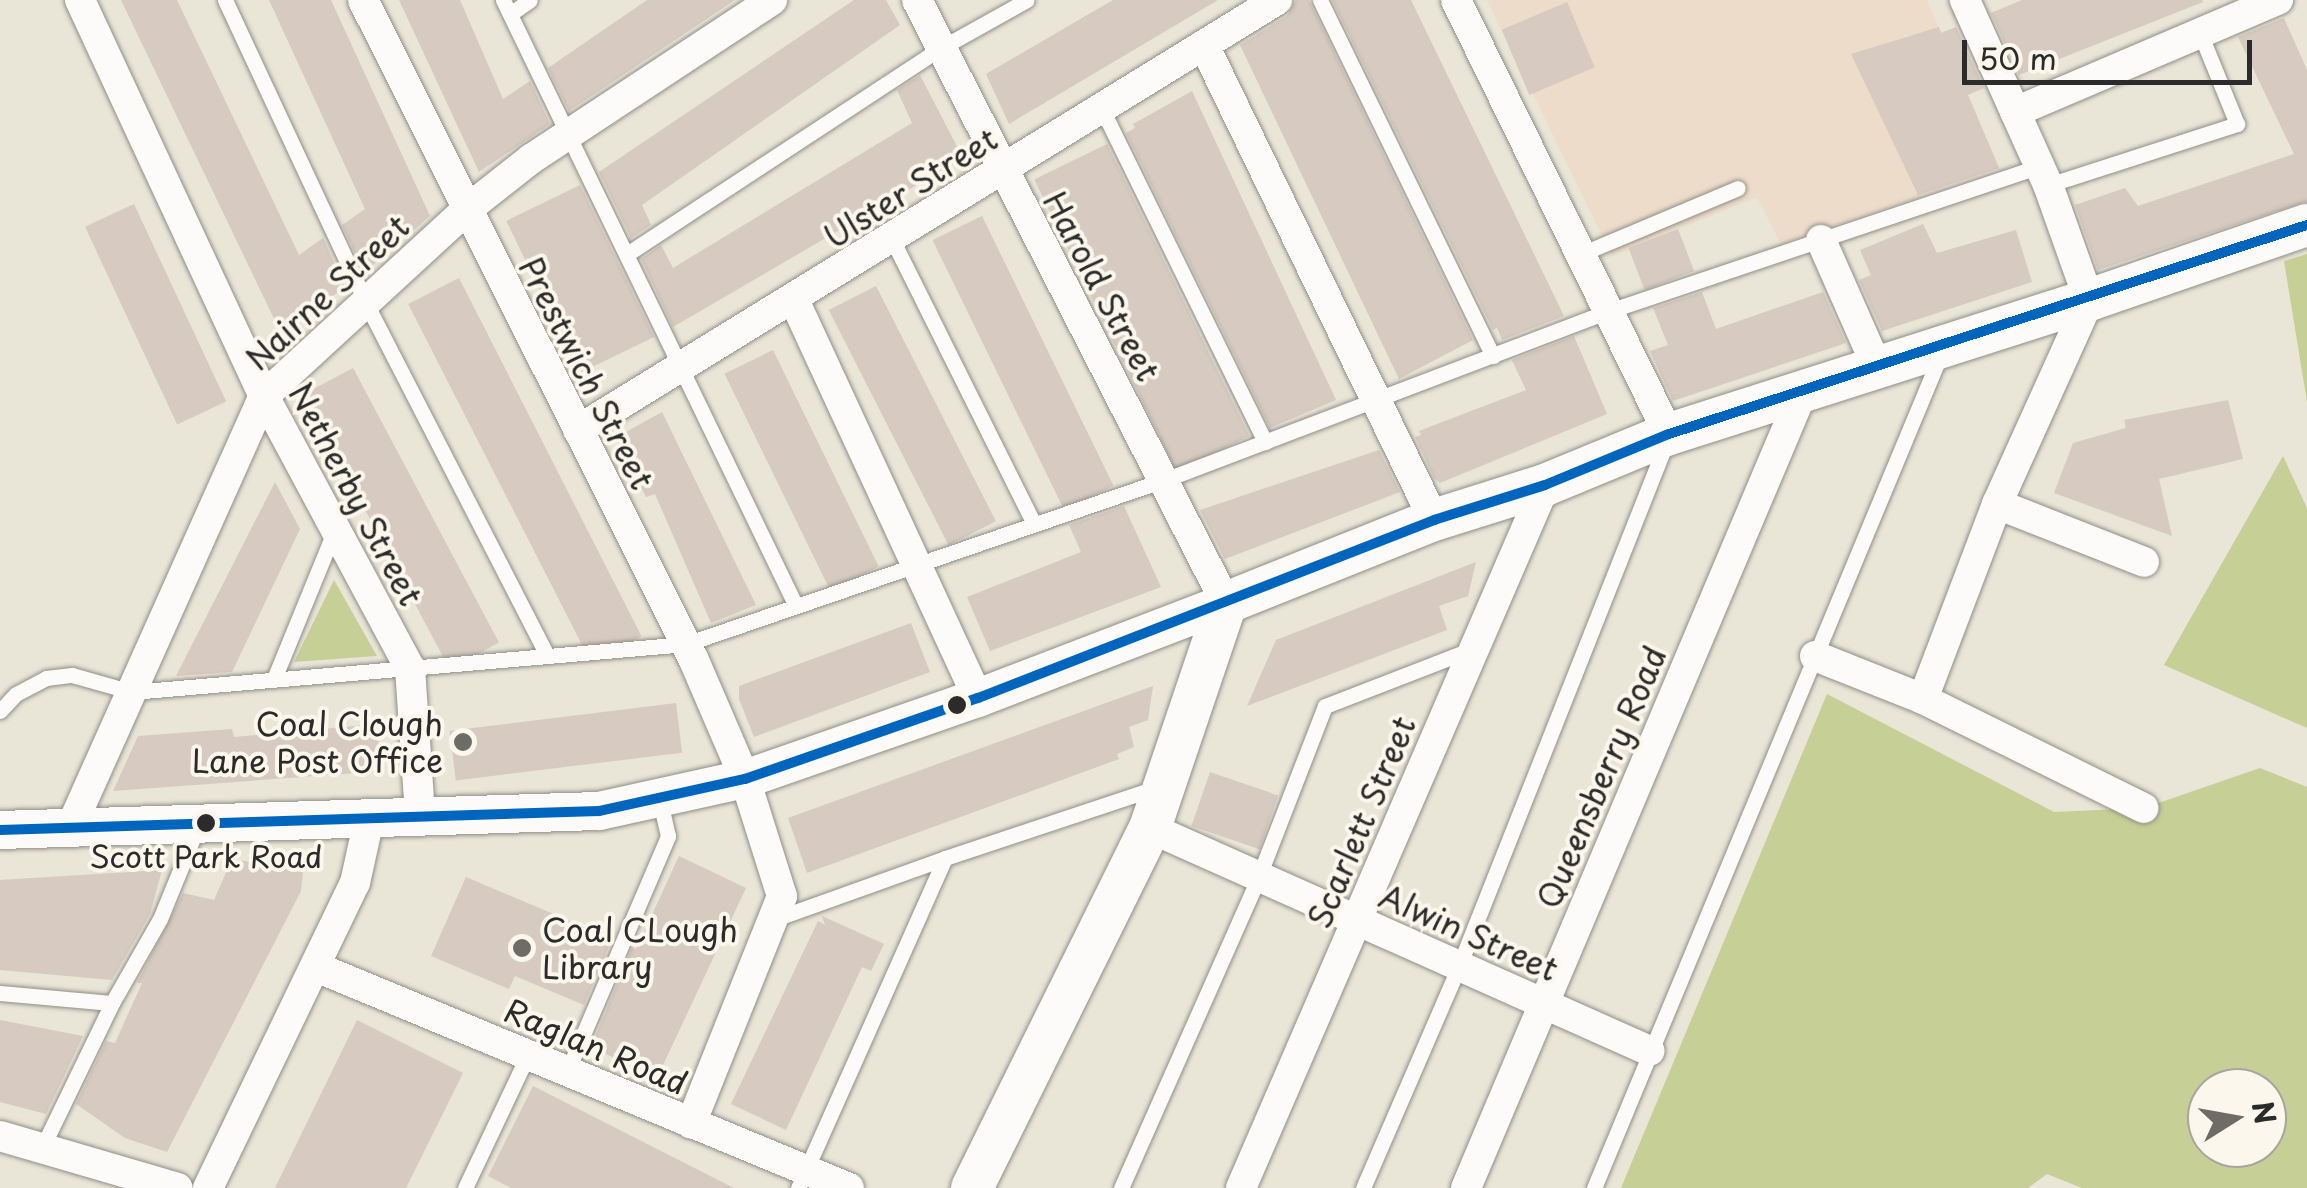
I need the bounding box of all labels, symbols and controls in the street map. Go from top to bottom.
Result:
scale bar [1967,20,2257,82]
text: 50 m [1979,35,2057,80]
street label: Ulster Street [815,118,1005,256]
street label: Harold Street [1036,184,1168,388]
street label: Nairne Street [237,206,417,378]
street label: Prestwich Street [512,251,662,495]
street label: Netherby Street [281,375,431,613]
street label: Queensberry Road [1528,640,1674,914]
unlabelled marker [947,695,967,715]
place label: Coal Clough Lane Post Office [191,705,443,780]
street label: Scarlett Street [1299,709,1423,935]
marker: Coal Clough Lane Post Office [452,731,474,753]
marker: Scott Park Road [196,813,216,833]
place label: Scott Park Road [88,838,324,874]
street label: Alwin Street [1373,875,1565,989]
place label: Coal CLough Library [542,911,739,986]
marker: Coal CLough Library [511,937,533,959]
street label: Raglan Road [498,990,694,1102]
north arrow [2187,1068,2287,1168]
text: N [2242,1098,2288,1128]

